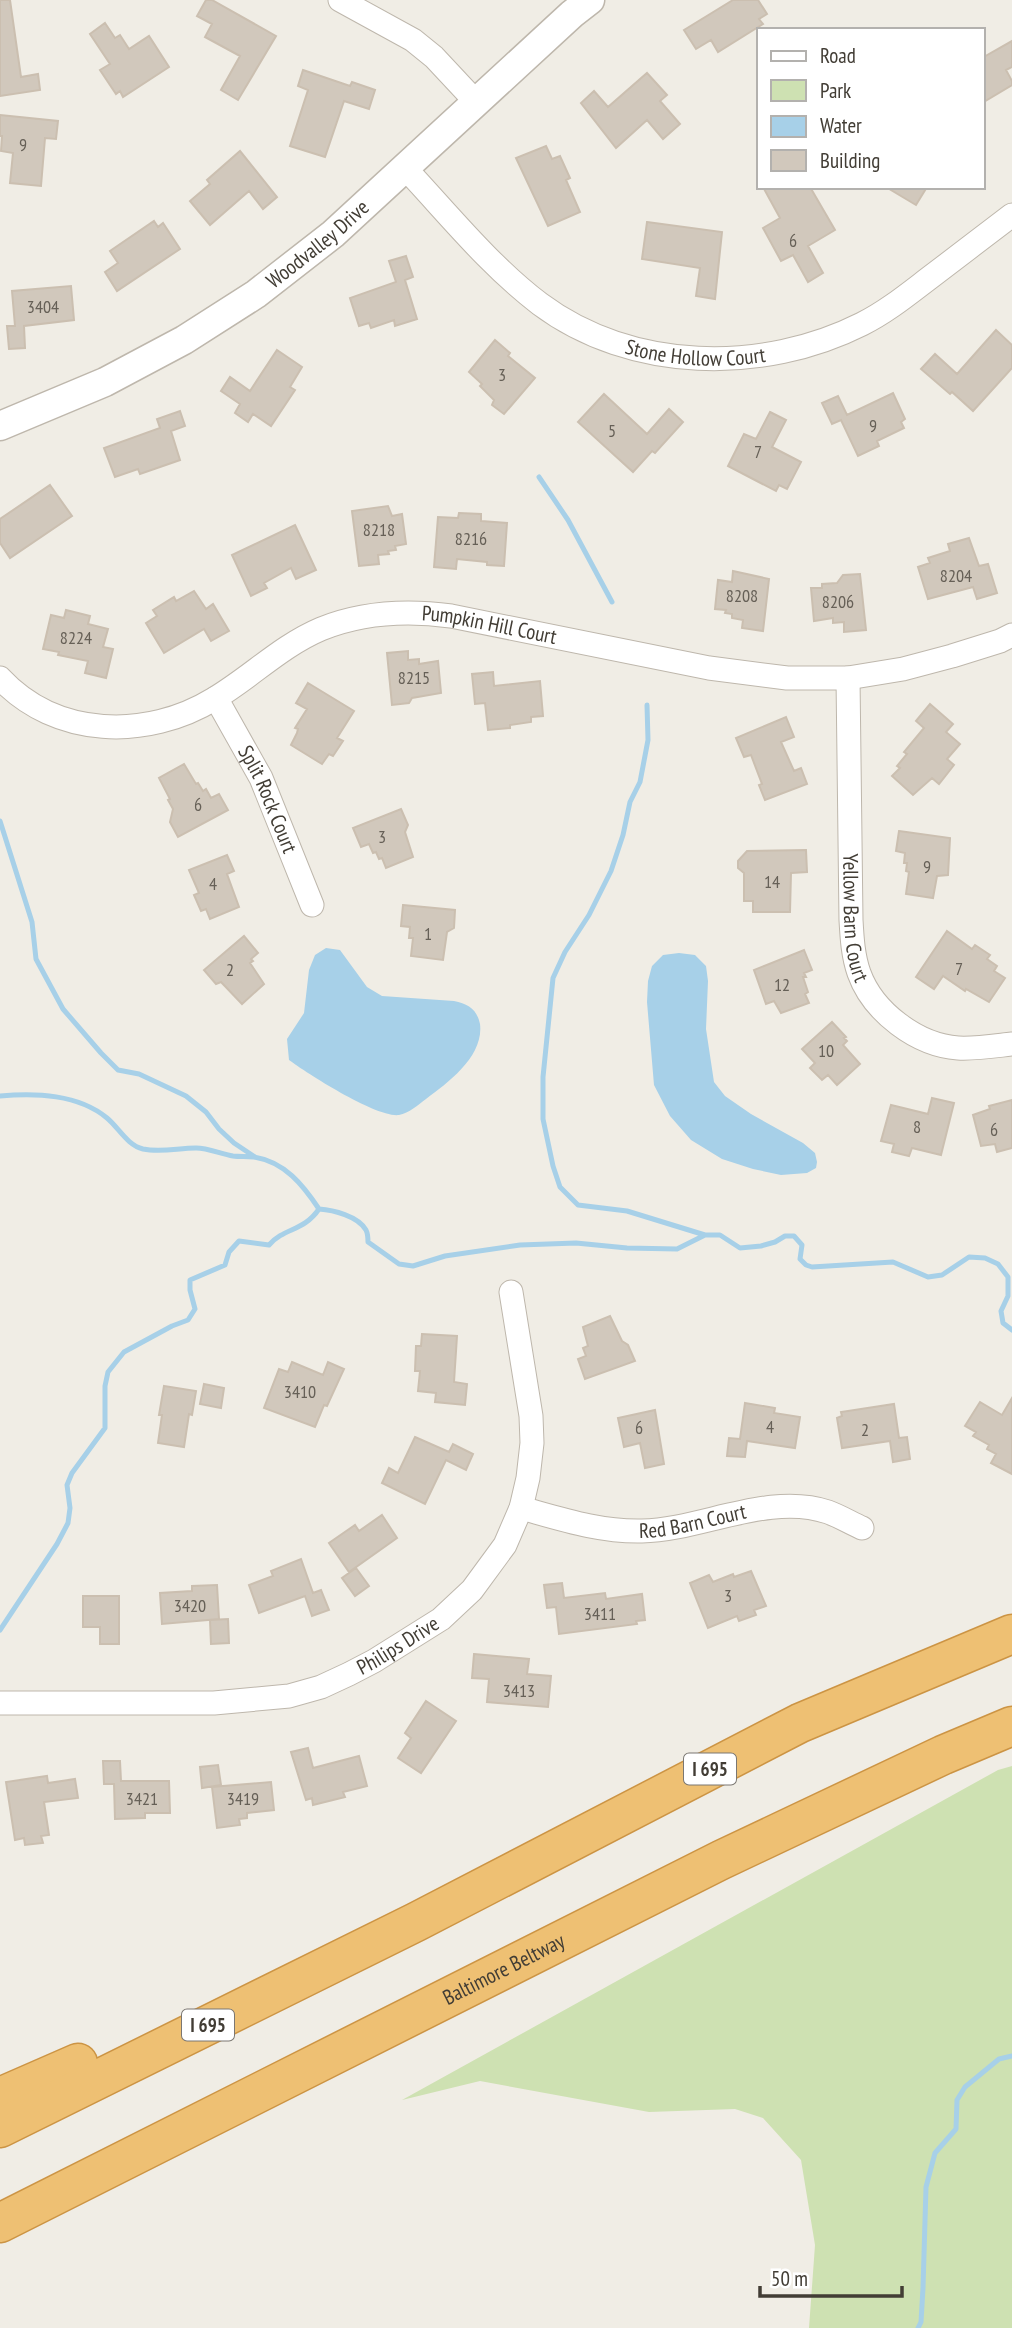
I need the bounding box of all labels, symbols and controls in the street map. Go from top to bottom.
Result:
legend [757,28,984,189]
text: Road [820,42,856,69]
text: Park [820,77,851,104]
text: Water [820,112,862,139]
house number: 9 [19,133,27,156]
text: Building [820,147,880,174]
street label: Woodvalley Drive [260,194,374,294]
house number: 6 [789,229,797,252]
house number: 3404 [27,295,59,318]
street label: Stone Hollow Court [622,333,767,372]
house number: 3 [498,363,506,386]
house number: 9 [869,414,877,437]
house number: 5 [608,419,616,442]
house number: 7 [754,440,762,463]
house number: 8218 [363,518,395,541]
house number: 8216 [455,527,487,550]
house number: 8204 [940,564,972,587]
house number: 8208 [726,584,758,607]
house number: 8206 [822,590,854,613]
street label: Pumpkin Hill Court [421,599,559,650]
house number: 8224 [60,626,92,649]
house number: 8215 [398,666,430,689]
street label: Split Rock Court [232,740,304,857]
house number: 6 [194,793,202,816]
house number: 3 [378,825,386,848]
street label: Yellow Barn Court [837,853,875,986]
house number: 9 [923,855,931,878]
house number: 14 [764,870,780,893]
house number: 4 [209,872,217,895]
house number: 1 [424,922,432,945]
house number: 7 [955,957,963,980]
house number: 2 [226,958,234,981]
house number: 12 [774,973,790,996]
house number: 10 [818,1039,834,1062]
house number: 8 [913,1115,921,1138]
house number: 6 [990,1118,998,1141]
house number: 3410 [284,1380,316,1403]
house number: 4 [766,1415,774,1438]
house number: 6 [635,1416,643,1439]
house number: 2 [861,1418,869,1441]
street label: Red Barn Court [639,1498,748,1544]
house number: 3 [724,1584,732,1607]
house number: 3420 [174,1594,206,1617]
house number: 3411 [584,1602,616,1625]
street label: Philips Drive [352,1610,444,1681]
house number: 3413 [503,1679,535,1702]
road number: I 695 [684,1754,736,1784]
house number: 3421 [126,1787,158,1810]
house number: 3419 [227,1787,259,1810]
street label: Baltimore Beltway [438,1927,569,2011]
road number: I 695 [182,2010,234,2040]
scale bar [760,2254,902,2298]
text: 50 m [771,2265,808,2292]

